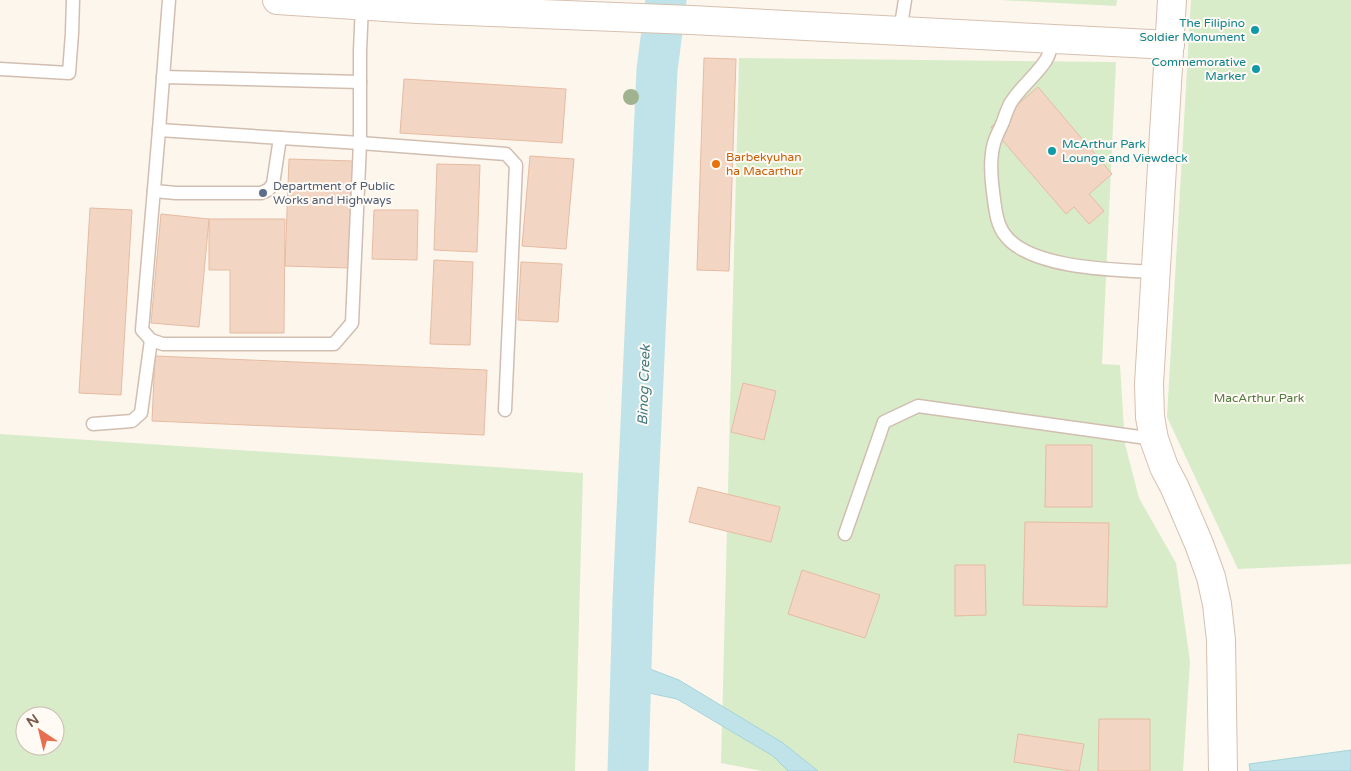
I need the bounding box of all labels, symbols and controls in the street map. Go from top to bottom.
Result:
place label: The Filipino Soldier Monument [1139,16,1245,44]
marker: The Filipino Soldier Monument [1249,24,1261,36]
place label: Commemorative Marker [1152,55,1246,83]
marker: Commemorative Marker [1250,63,1262,75]
place label: McArthur Park Lounge and Viewdeck [1062,137,1188,165]
marker: McArthur Park Lounge and Viewdeck [1046,145,1058,157]
place label: Barbekyuhan ha Macarthur [726,150,803,178]
marker: Barbekyuhan ha Macarthur [710,158,722,170]
place label: Department of Public Works and Highways [273,179,395,207]
marker: Department of Public Works and Highways [257,187,269,199]
water label: Binog Creek [634,343,654,426]
park label: MacArthur Park [1214,391,1305,405]
north arrow [15,706,65,756]
text: N [23,711,42,731]

